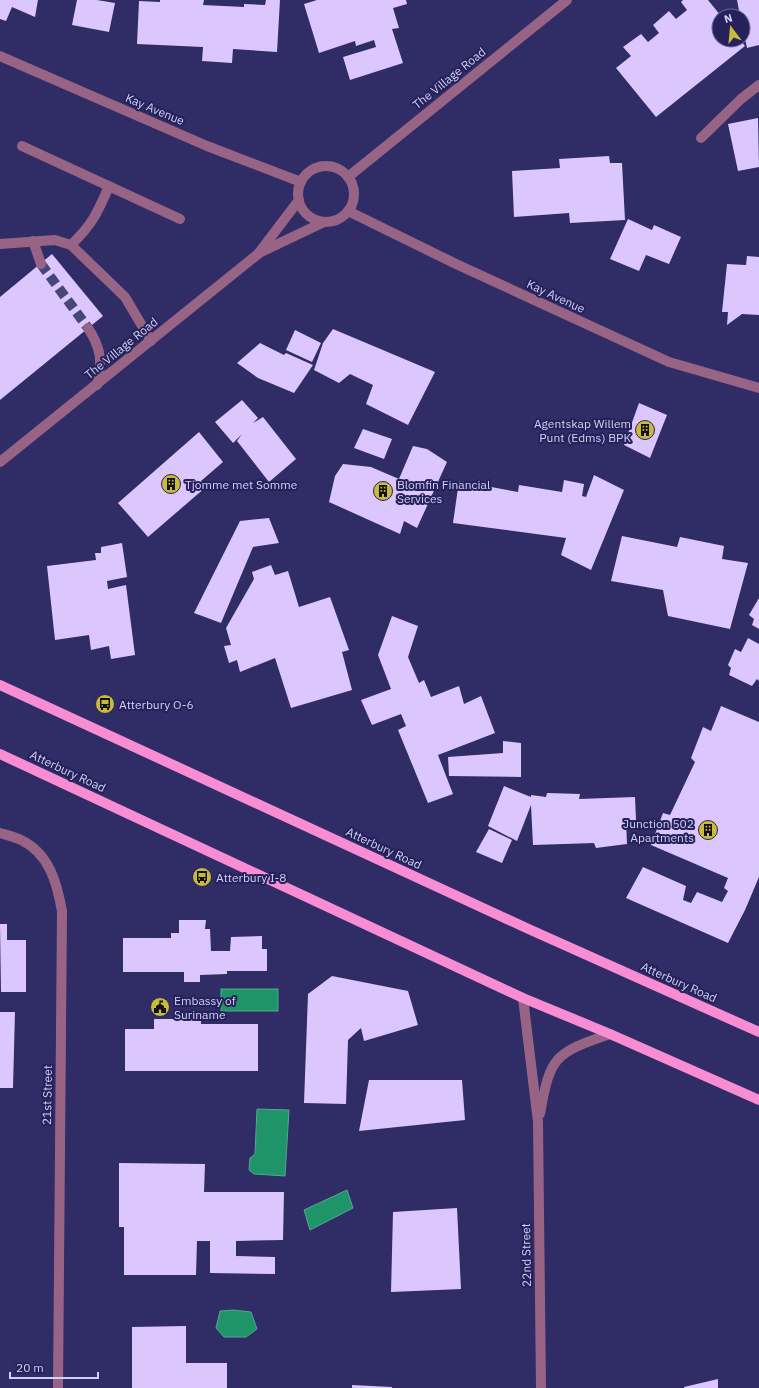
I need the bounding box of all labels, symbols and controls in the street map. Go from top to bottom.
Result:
north arrow [711,8,751,48]
text: N [722,11,734,26]
street label: The Village Road [409,44,489,112]
street label: Kay Avenue [123,90,187,128]
street label: Kay Avenue [524,276,588,316]
street label: The Village Road [81,314,161,382]
place label: Agentskap Willem Punt (Edms) BPK [534,416,631,445]
building icon: Agentskap Willem Punt (Edms) BPK [634,419,656,441]
building icon: Tjomme met Somme [160,473,182,495]
place label: Tjomme met Somme [185,477,298,492]
place label: Blomfin Financial Services [397,477,490,506]
building icon: Blomfin Financial Services [372,480,394,502]
bus stop icon: Atterbury O-6 [94,693,116,715]
place label: Atterbury O-6 [119,697,194,712]
street label: Atterbury Road [28,747,108,795]
place label: Junction 502 Apartments [623,816,694,845]
building icon: Junction 502 Apartments [697,819,719,841]
street label: Atterbury Road [344,824,424,872]
bus stop icon: Atterbury I-8 [191,866,213,888]
place label: Atterbury I-8 [216,870,286,885]
street label: Atterbury Road [639,959,719,1005]
place label: Embassy of Suriname [174,993,236,1022]
public building icon: Embassy of Suriname [149,996,171,1018]
street label: 21st Street [39,1065,55,1125]
street label: 22nd Street [518,1223,534,1287]
scale bar [10,1354,98,1380]
text: 20 m [16,1360,44,1375]

